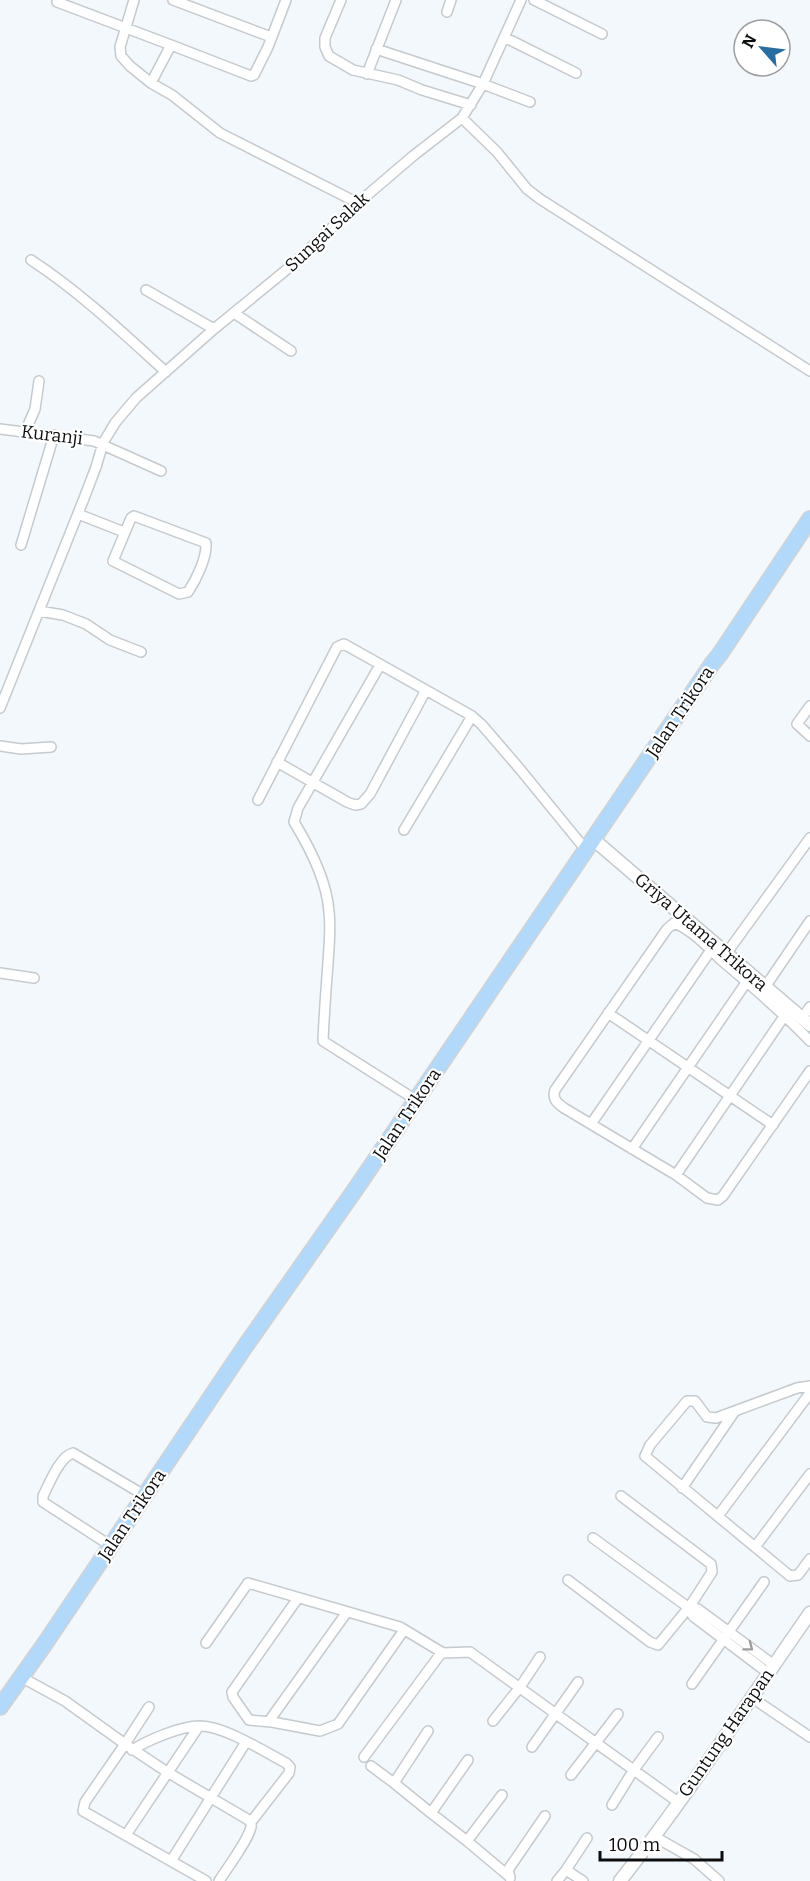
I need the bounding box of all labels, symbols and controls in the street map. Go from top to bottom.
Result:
north arrow [732,18,792,78]
text: N [738,31,760,51]
street label: Sungai Salak [280,187,374,277]
street label: Kuranji [20,420,84,450]
street label: Jalan Trikora [641,662,719,763]
street label: Griya Utama Trikora [630,868,772,996]
street label: Jalan Trikora [368,1064,446,1165]
street label: Jalan Trikora [93,1465,171,1566]
one-way arrow [743,1639,754,1650]
street label: Guntung Harapan [674,1664,779,1801]
scale bar [600,1824,722,1862]
text: 100 m [609,1834,660,1856]

